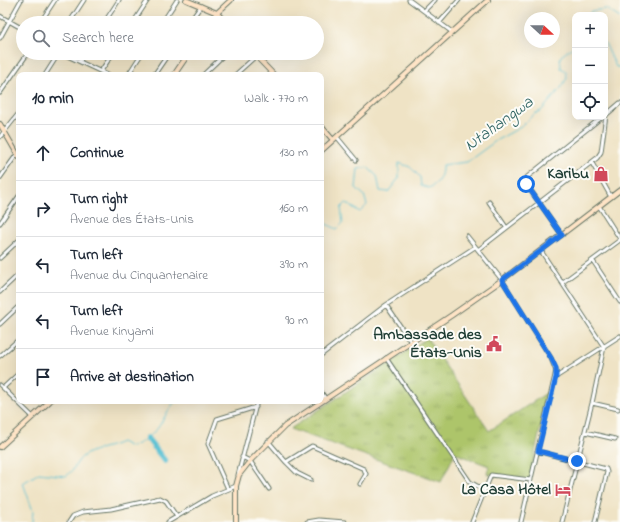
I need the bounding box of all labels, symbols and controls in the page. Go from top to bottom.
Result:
north arrow [524,12,560,48]
map controls [572,12,608,120]
button: + [572,12,608,48]
search box [16,16,324,60]
icon: search [30,27,52,49]
text: Search here [62,27,134,49]
button: − [572,48,608,84]
button: locate [572,84,608,120]
text: 10 min [32,86,74,111]
text: Walk · 770 m [244,89,308,108]
water label: Ntahangwa [459,90,540,158]
icon: ahead [32,142,54,164]
text: Continue [70,142,124,164]
text: 130 m [280,143,308,162]
place label: Karibu [547,162,589,186]
shop icon: Karibu [592,165,610,183]
route start [517,175,535,193]
text: Turn right [70,188,128,210]
icon: right [32,198,54,220]
text: 160 m [279,199,308,218]
text: Avenue des États-Unis [70,210,194,229]
text: Turn left [70,244,123,266]
icon: left [32,254,54,276]
text: 390 m [280,255,308,274]
text: Avenue du Cinquantenaire [70,266,208,285]
text: Turn left [70,300,123,322]
icon: left [32,310,54,332]
text: 90 m [285,311,308,330]
text: Avenue Kinyami [70,322,154,341]
place label: Ambassade des États-Unis [373,323,482,365]
public building icon: Ambassade des États-Unis [485,335,503,353]
icon: arrive [32,366,54,388]
text: Arrive at destination [70,366,194,388]
route end [568,452,586,470]
place label: La Casa Hôtel [461,478,551,502]
hotel icon: La Casa Hôtel [554,481,572,499]

